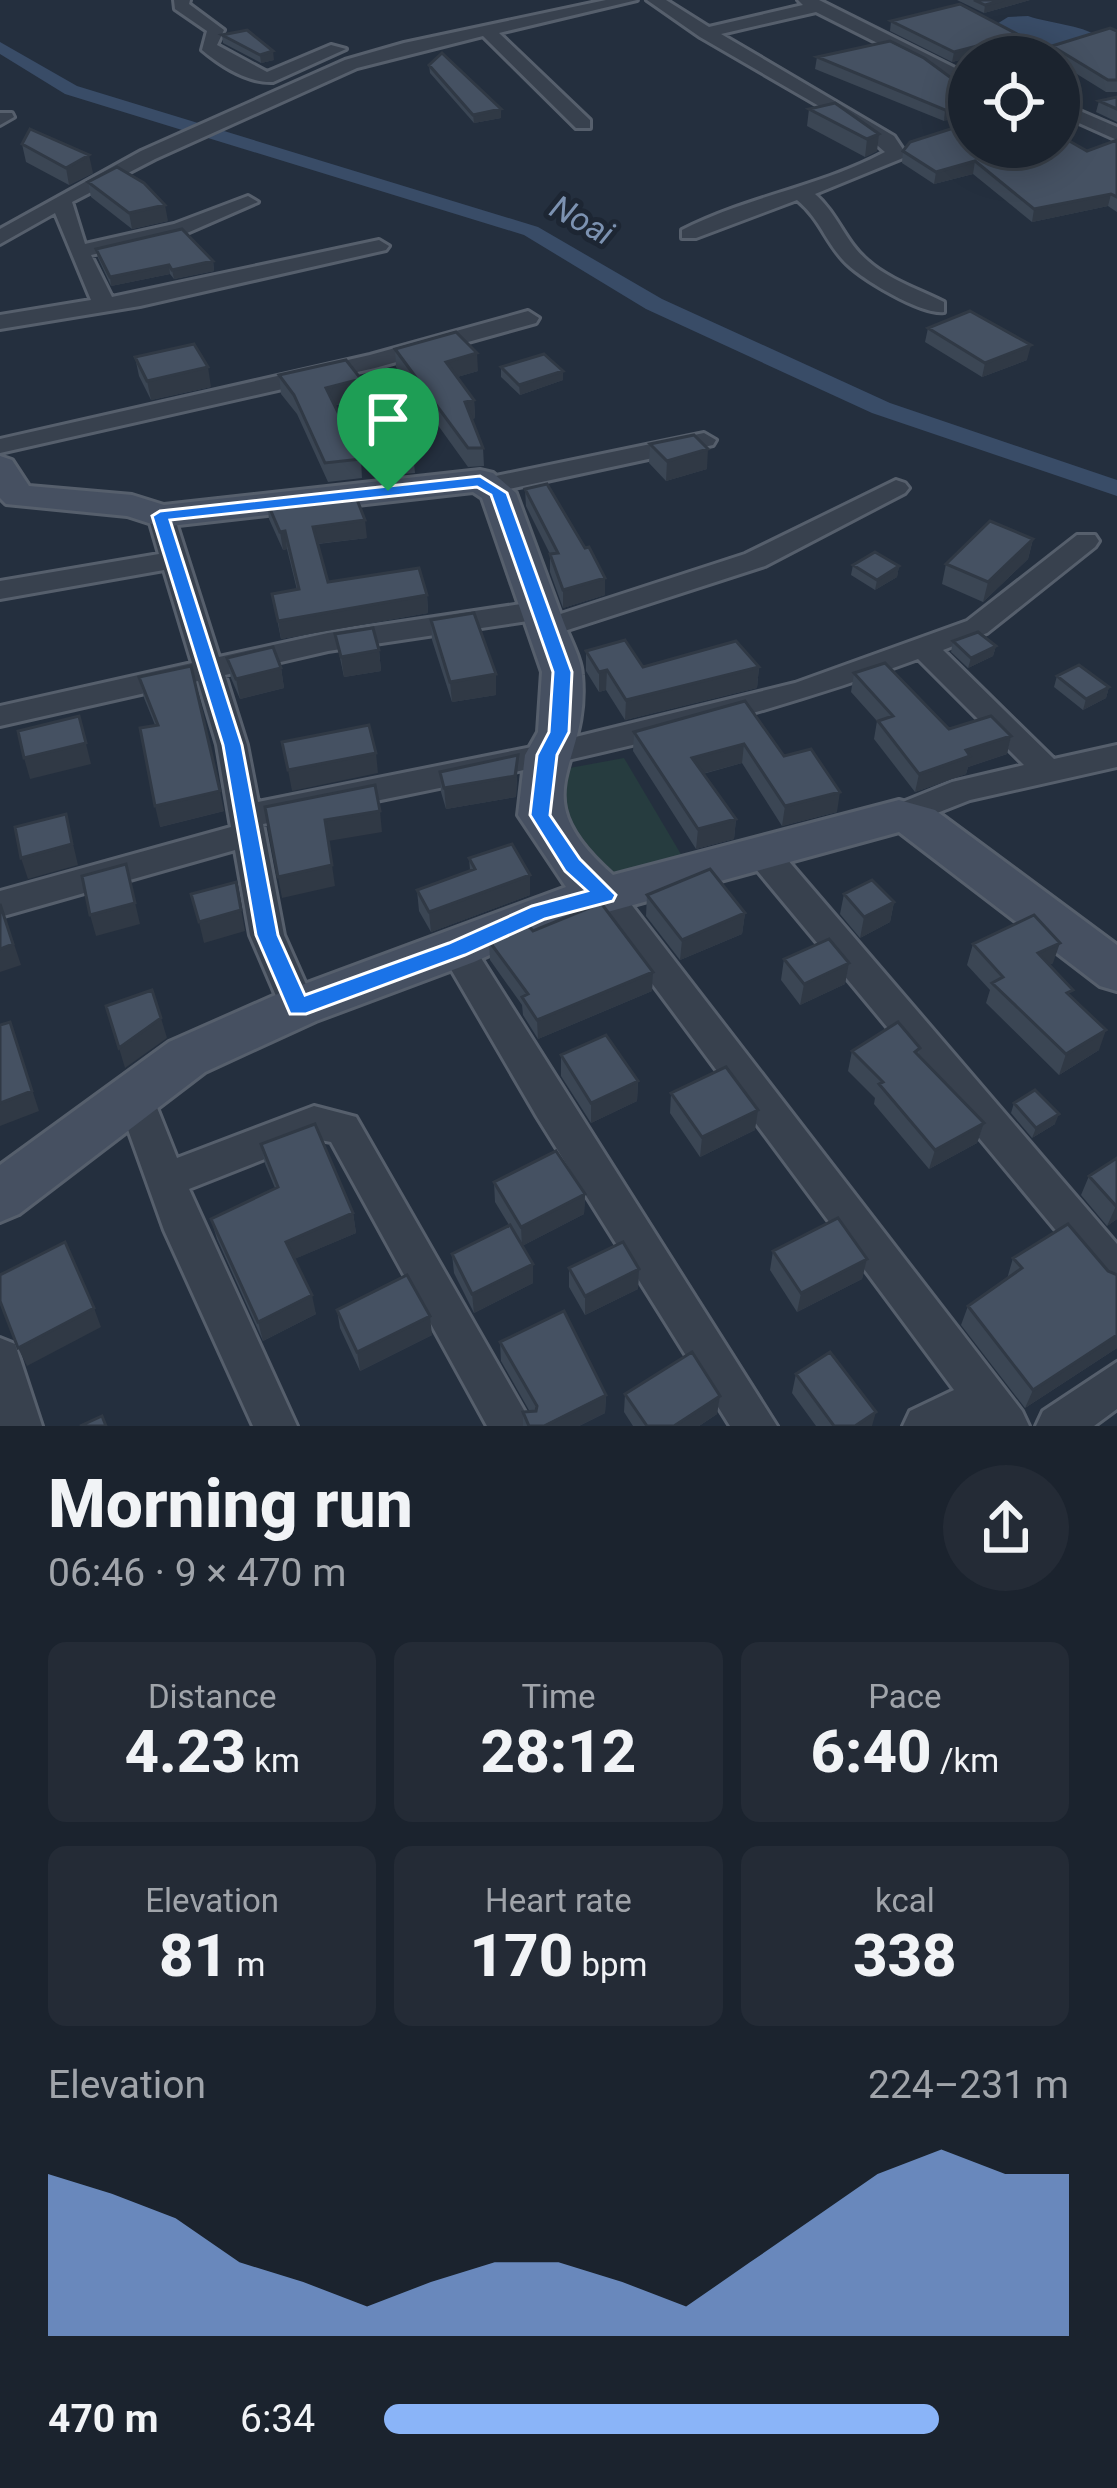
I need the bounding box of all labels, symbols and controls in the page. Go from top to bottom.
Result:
map controls [948,36,1080,168]
button: locate [948,36,1080,168]
water label: Noai [544,187,621,253]
pin [337,368,439,491]
icon: arrive [355,386,421,452]
button: share [943,1465,1069,1591]
text: Morning run [48,1466,413,1543]
text: 06:46 · 9 × 470 m [48,1550,346,1596]
text: Distance [148,1677,276,1716]
text: Time [521,1677,596,1716]
text: Pace [868,1677,942,1716]
text: 4.23 [124,1716,246,1787]
text: 28:12 [481,1716,636,1787]
text: 6:40 [810,1716,932,1787]
text: km [246,1741,300,1780]
text: /km [932,1741,999,1780]
text: Elevation [145,1881,279,1920]
text: Heart rate [485,1881,632,1920]
text: kcal [875,1881,935,1920]
text: 81 [159,1920,228,1991]
text: 170 [469,1920,573,1991]
text: 338 [853,1920,957,1991]
text: m [228,1945,265,1984]
text: bpm [573,1945,647,1984]
text: Elevation [48,2062,206,2108]
text: 224–231 m [868,2062,1069,2108]
text: 470 m [48,2396,159,2442]
text: 6:34 [240,2396,315,2442]

